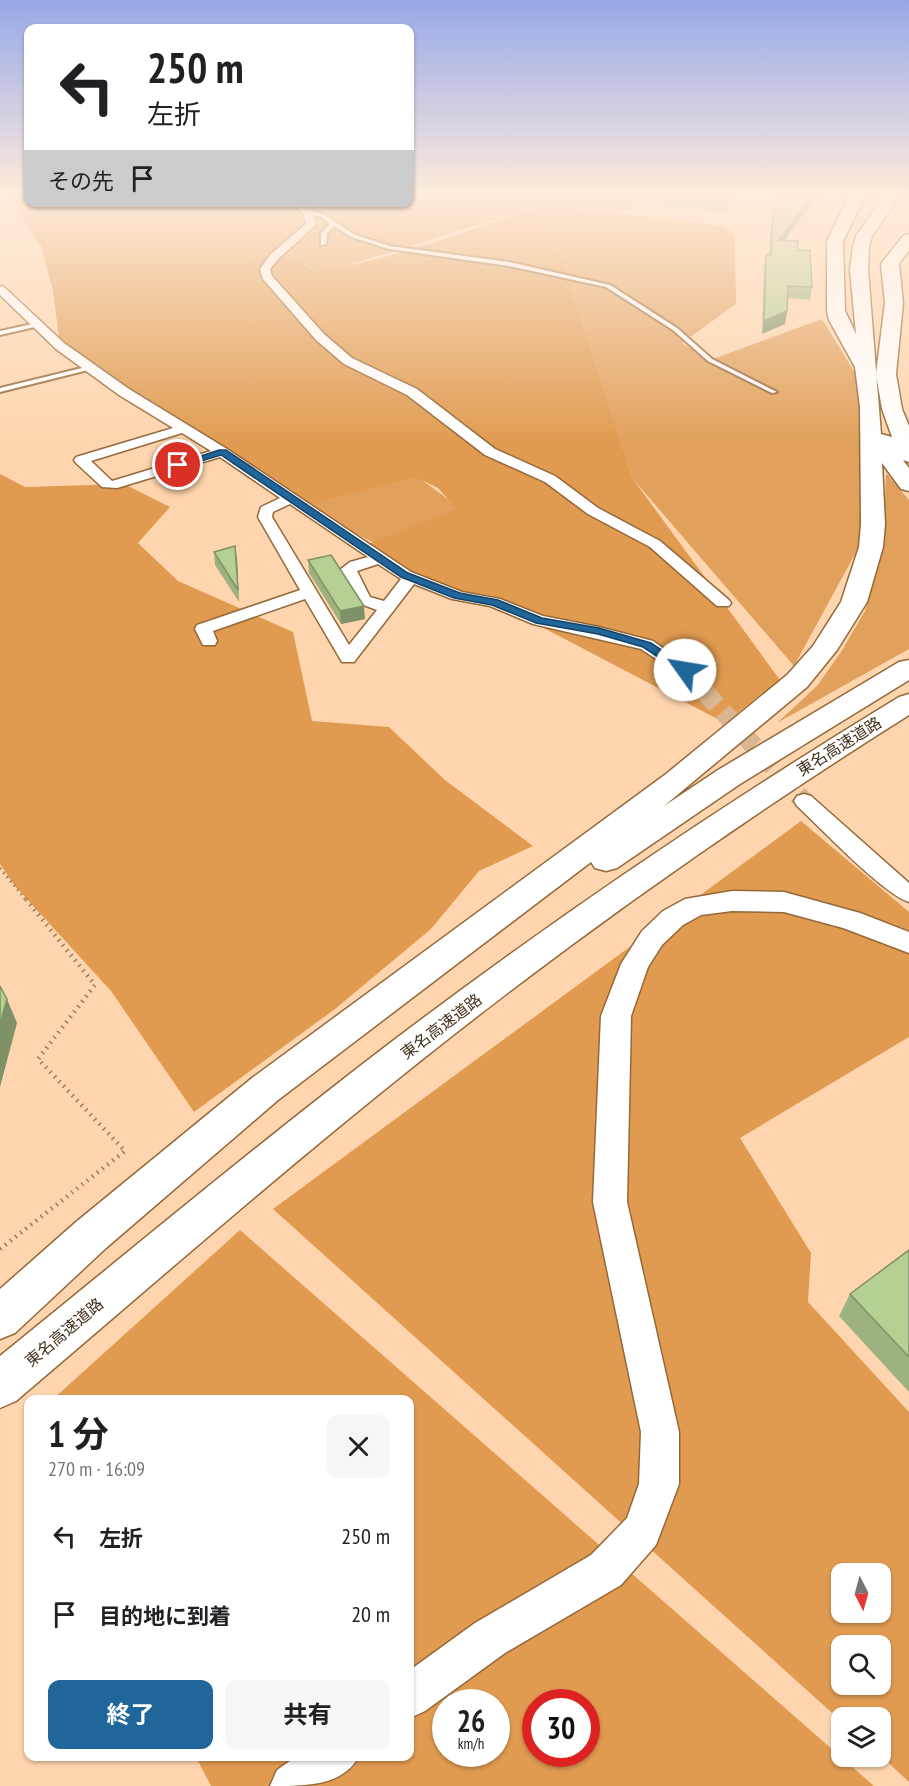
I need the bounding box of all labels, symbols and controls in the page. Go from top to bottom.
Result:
text: 250 m [147,40,244,95]
icon: left [48,48,126,126]
text: 左折 [147,97,201,131]
icon: arrive [126,162,159,195]
text: その先 [48,167,114,195]
pin [152,439,203,490]
icon: arrive [161,448,194,481]
position arrow [653,638,717,702]
street label: 東名高速道路 [793,712,885,780]
street label: 東名高速道路 [397,989,485,1063]
street label: 東名高速道路 [21,1293,107,1371]
text: 1 分 [48,1410,109,1457]
button: close [327,1415,390,1478]
text: 270 m · 16:09 [48,1456,145,1482]
icon: left [48,1520,81,1553]
text: 250 m [341,1522,390,1550]
text: 左折 [99,1524,143,1552]
north arrow [831,1563,891,1623]
map controls [831,1563,891,1767]
icon: arrive [48,1598,81,1631]
text: 20 m [351,1600,390,1628]
text: 目的地に到着 [99,1602,231,1630]
button: search [831,1635,891,1695]
button: 終了 [48,1680,213,1749]
button: 共有 [225,1680,390,1749]
speed limit sign: 30 [522,1689,600,1767]
text: 26 [457,1701,485,1740]
button: layers [831,1707,891,1767]
text: km/h [458,1734,484,1753]

